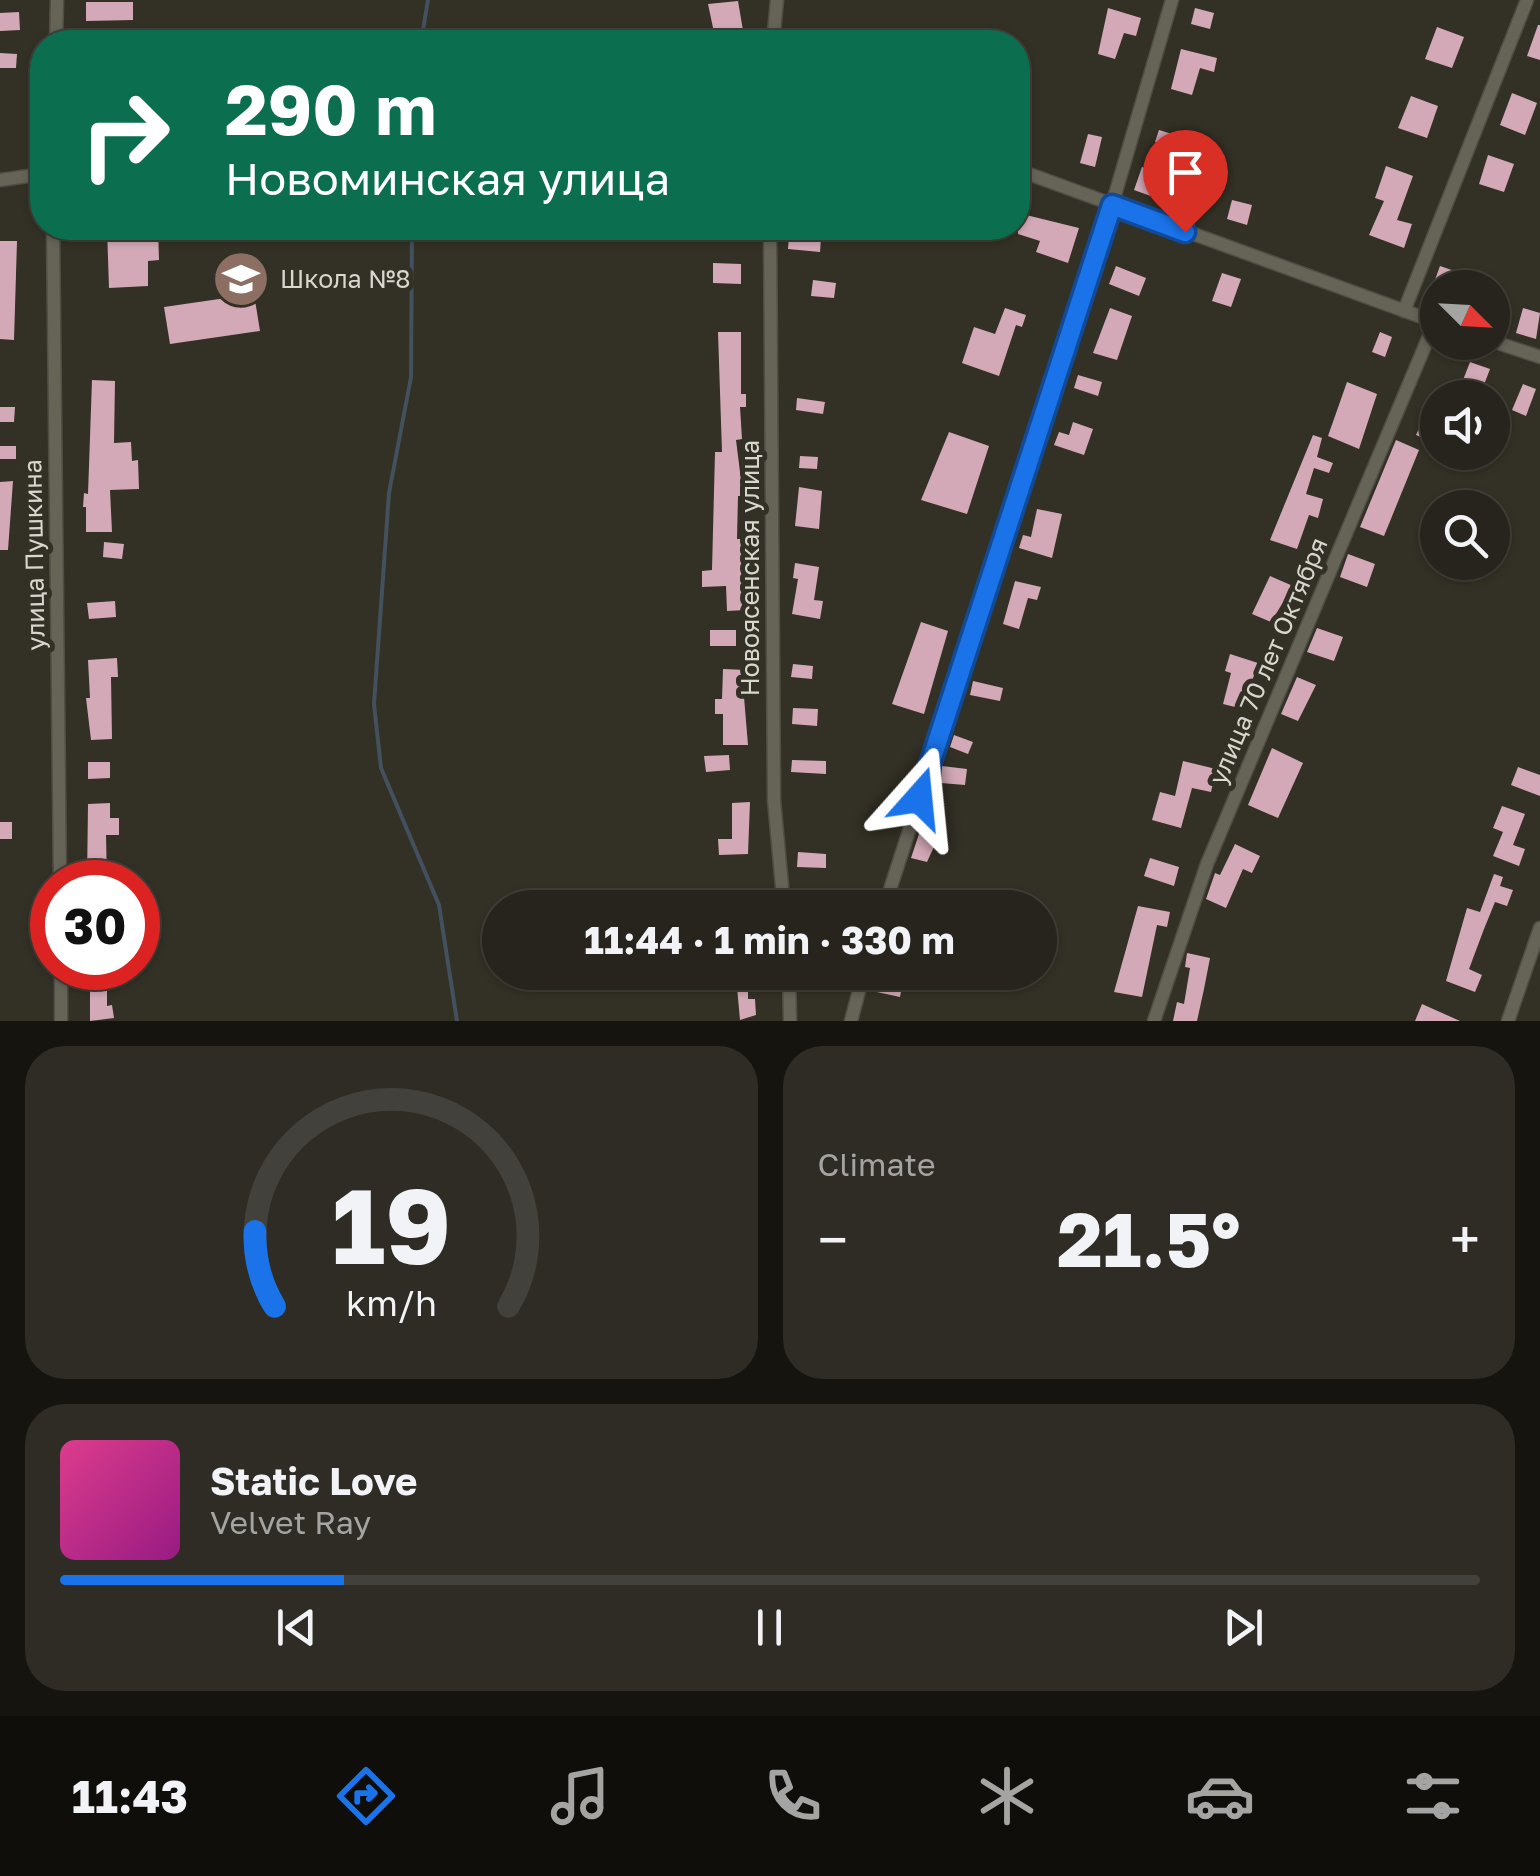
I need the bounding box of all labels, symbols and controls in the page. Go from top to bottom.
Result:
text: 290 m [225,66,436,150]
icon: right [60,70,190,200]
pin [1143,130,1228,233]
icon: arrive [1158,145,1213,200]
text: Новоминская улица [225,151,670,205]
school or university icon: Школа №8 [211,249,271,309]
place label: Школа №8 [280,263,411,294]
north arrow [1420,270,1510,360]
map controls [1420,270,1510,580]
button: sound [1420,380,1510,470]
street label: Новоясенская улица [734,440,765,696]
street label: улица Пушкина [16,459,51,651]
button: search [1420,490,1510,580]
street label: улица 70 лет Октября [1201,533,1334,789]
position arrow [867,746,971,850]
speed limit sign: 30 [30,860,160,990]
text: 11:44 · 1 min · 330 m [584,917,955,962]
text: Climate [818,1145,936,1183]
text: 19 [331,1162,451,1287]
text: 21.5° [1057,1193,1240,1284]
text: − [818,1206,848,1272]
text: + [1450,1206,1480,1272]
text: km/h [346,1281,437,1324]
text: Static Love [210,1458,417,1503]
text: Velvet Ray [210,1503,371,1541]
icon: previous [269,1600,324,1655]
icon: pause [742,1600,797,1655]
icon: next [1216,1600,1271,1655]
icon: directions [331,1761,401,1831]
icon: music [545,1761,615,1831]
icon: phone [758,1761,828,1831]
icon: climate [972,1761,1042,1831]
icon: car [1185,1761,1255,1831]
icon: filters [1398,1761,1468,1831]
text: 11:43 [72,1769,188,1823]

